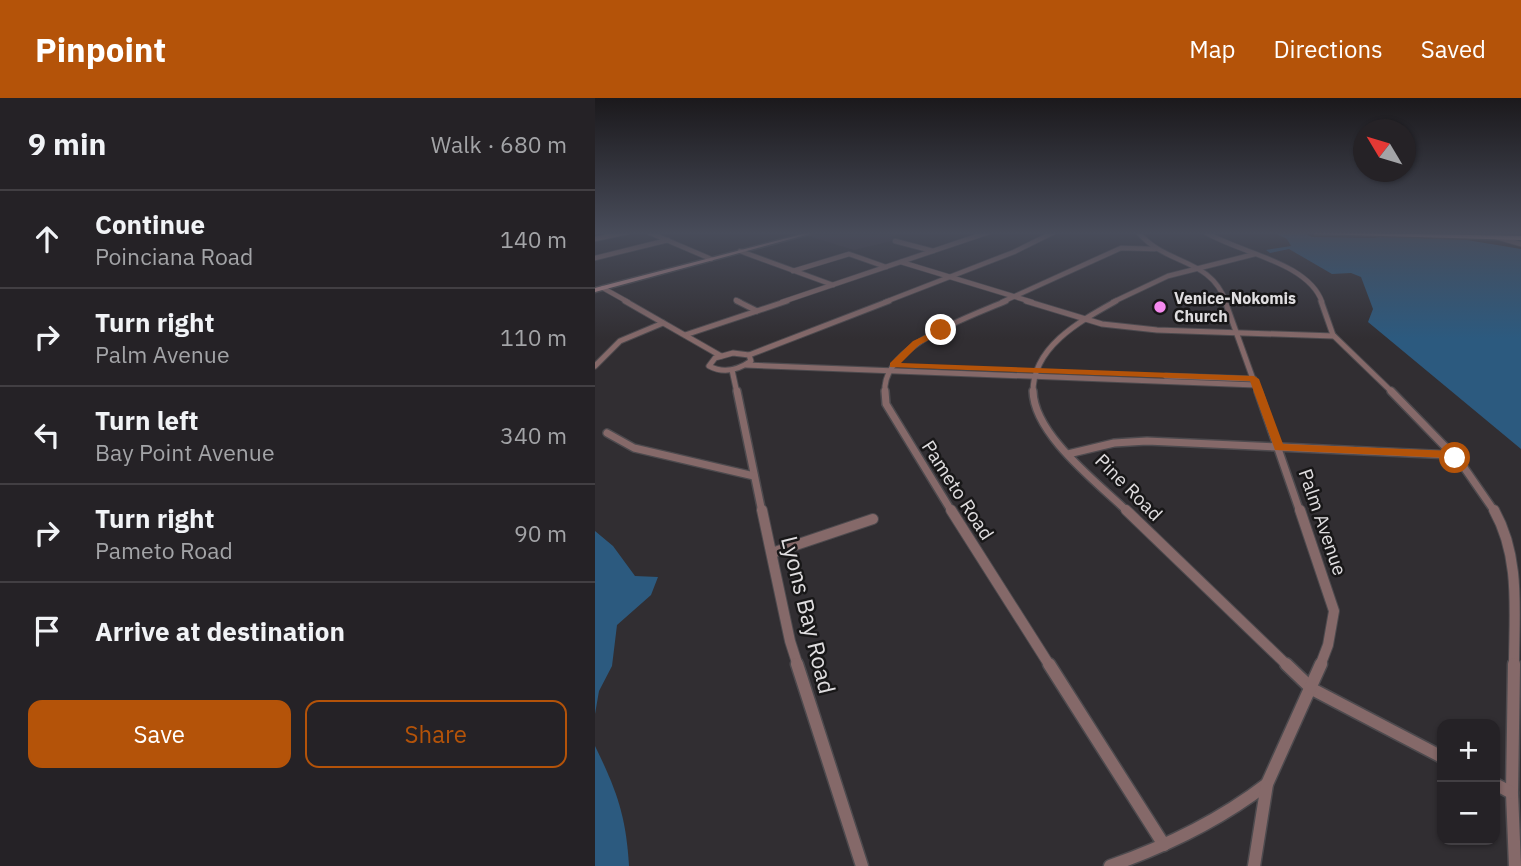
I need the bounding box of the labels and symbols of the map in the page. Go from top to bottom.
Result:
north arrow [1353,119,1416,182]
place label: Venice-Nokomis Church [1174,288,1296,326]
marker: Venice-Nokomis Church [1152,299,1168,315]
route end [925,314,956,345]
street label: Pameto Road [917,436,999,544]
route start [1439,442,1470,473]
street label: Pine Road [1090,448,1168,526]
street label: Palm Avenue [1294,466,1352,578]
street label: Lyons Bay Road [775,533,843,697]

